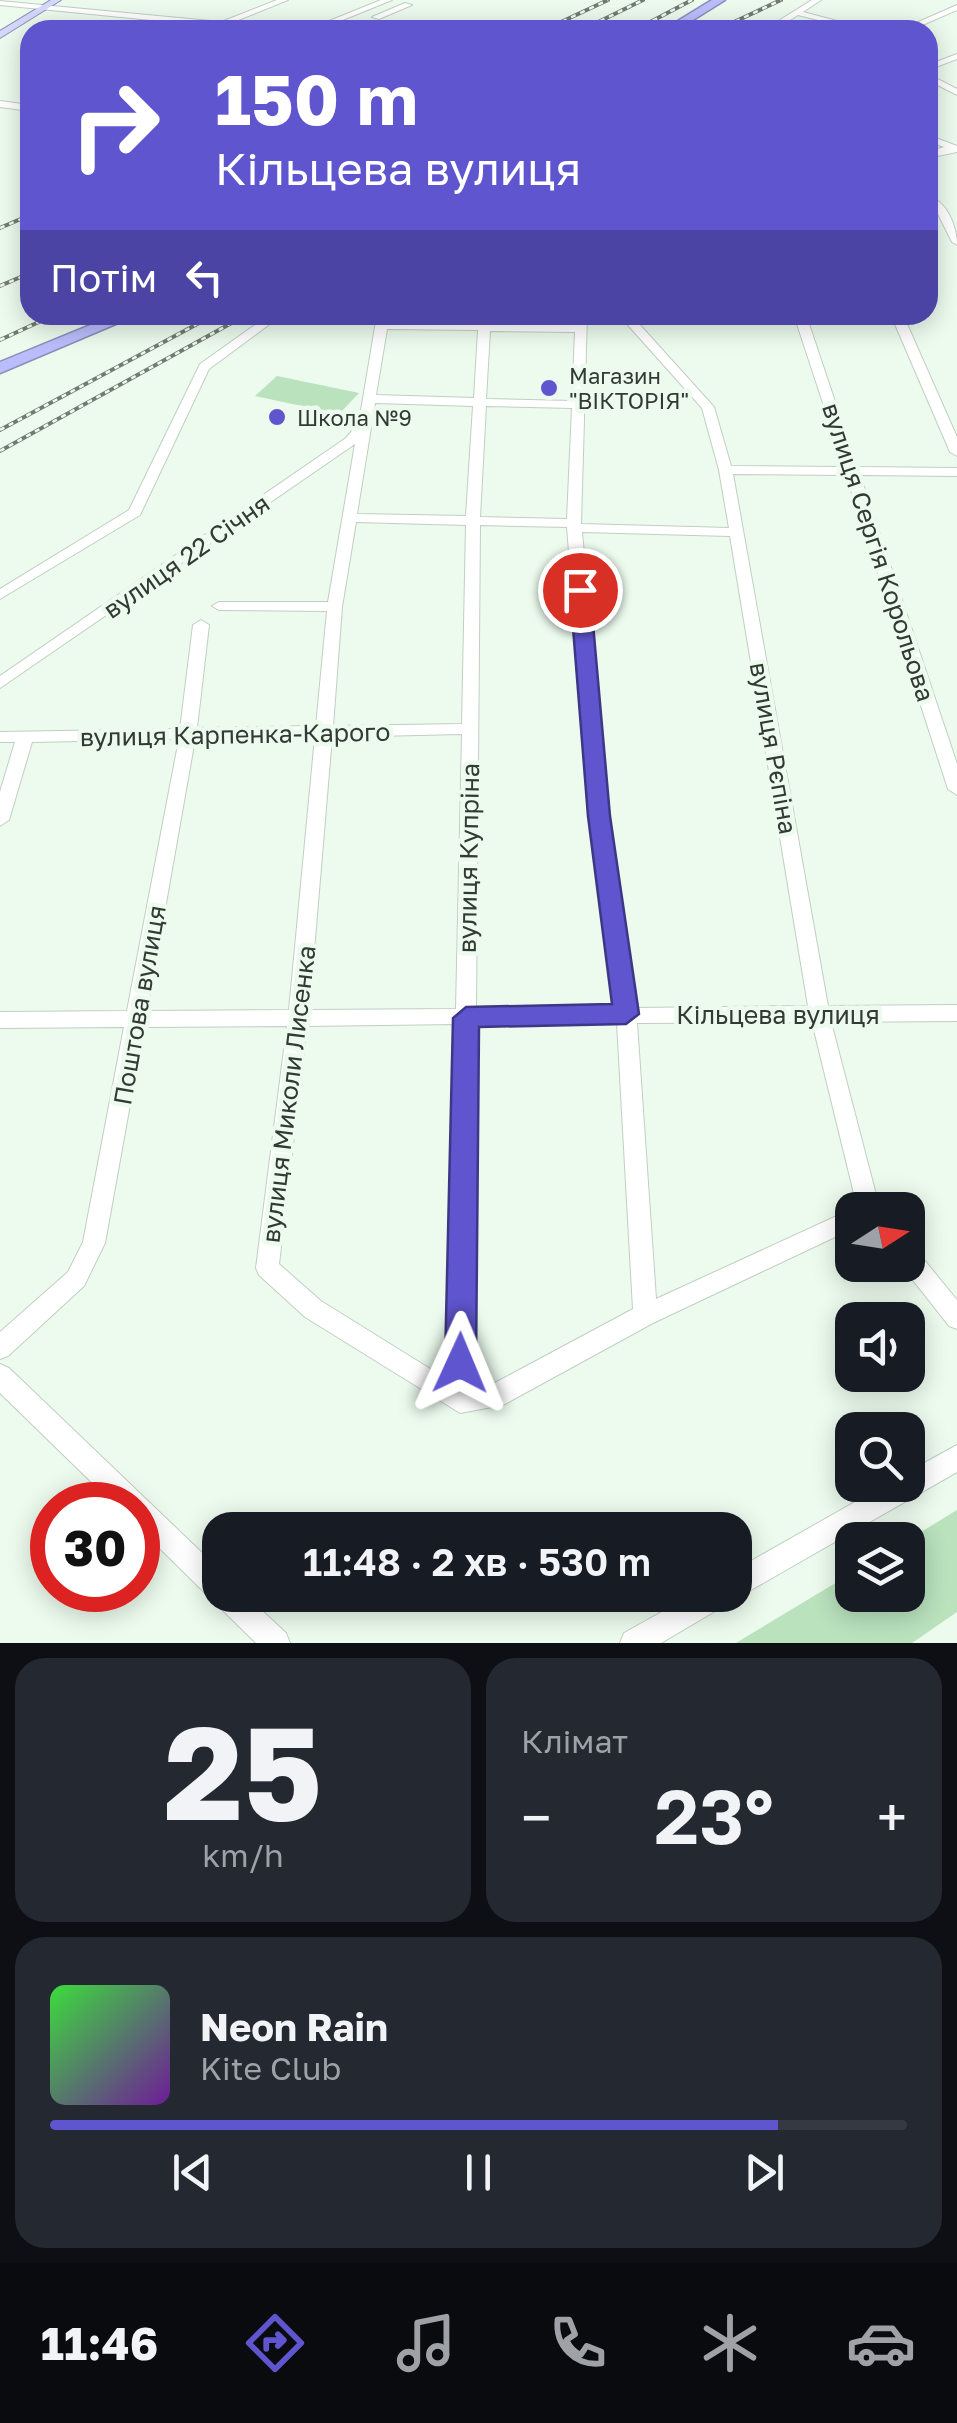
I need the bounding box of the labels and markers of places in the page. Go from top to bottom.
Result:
place label: Магазин "ВІКТОРІЯ" [569,362,689,414]
marker: Магазин "ВІКТОРІЯ" [538,377,560,399]
place label: Школа №9 [297,404,412,431]
marker: Школа №9 [266,406,288,428]
pin [538,548,623,633]

